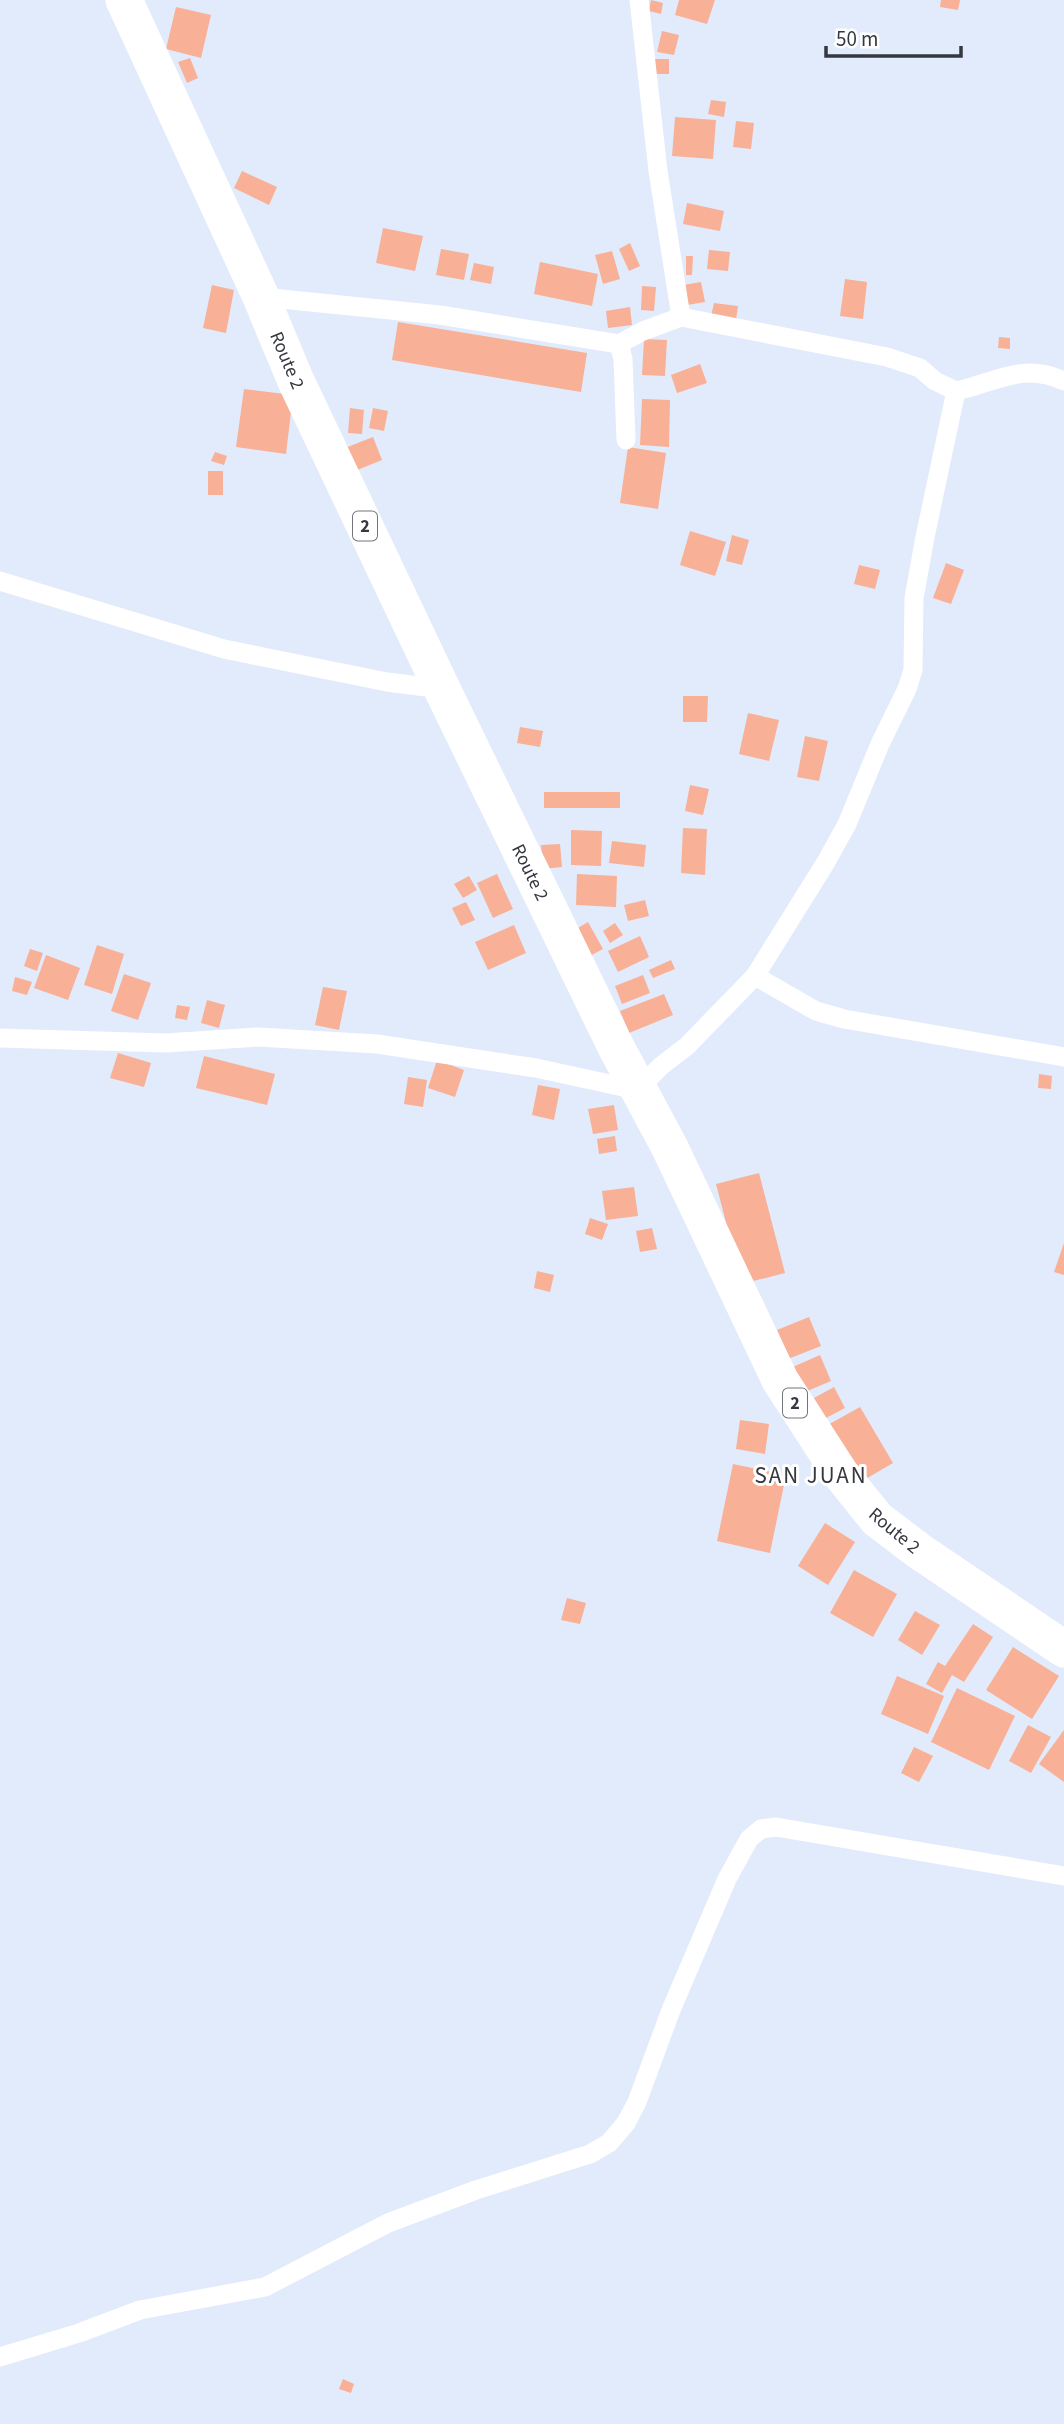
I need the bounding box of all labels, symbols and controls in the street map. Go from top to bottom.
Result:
scale bar [826,14,961,58]
text: 50 m [836,24,878,54]
street label: Route 2 [262,328,311,394]
road number: 2 [353,512,377,540]
street label: Route 2 [504,840,555,906]
road number: 2 [783,1388,807,1418]
district label: SAN JUAN [754,1459,868,1492]
street label: Route 2 [862,1501,926,1561]

